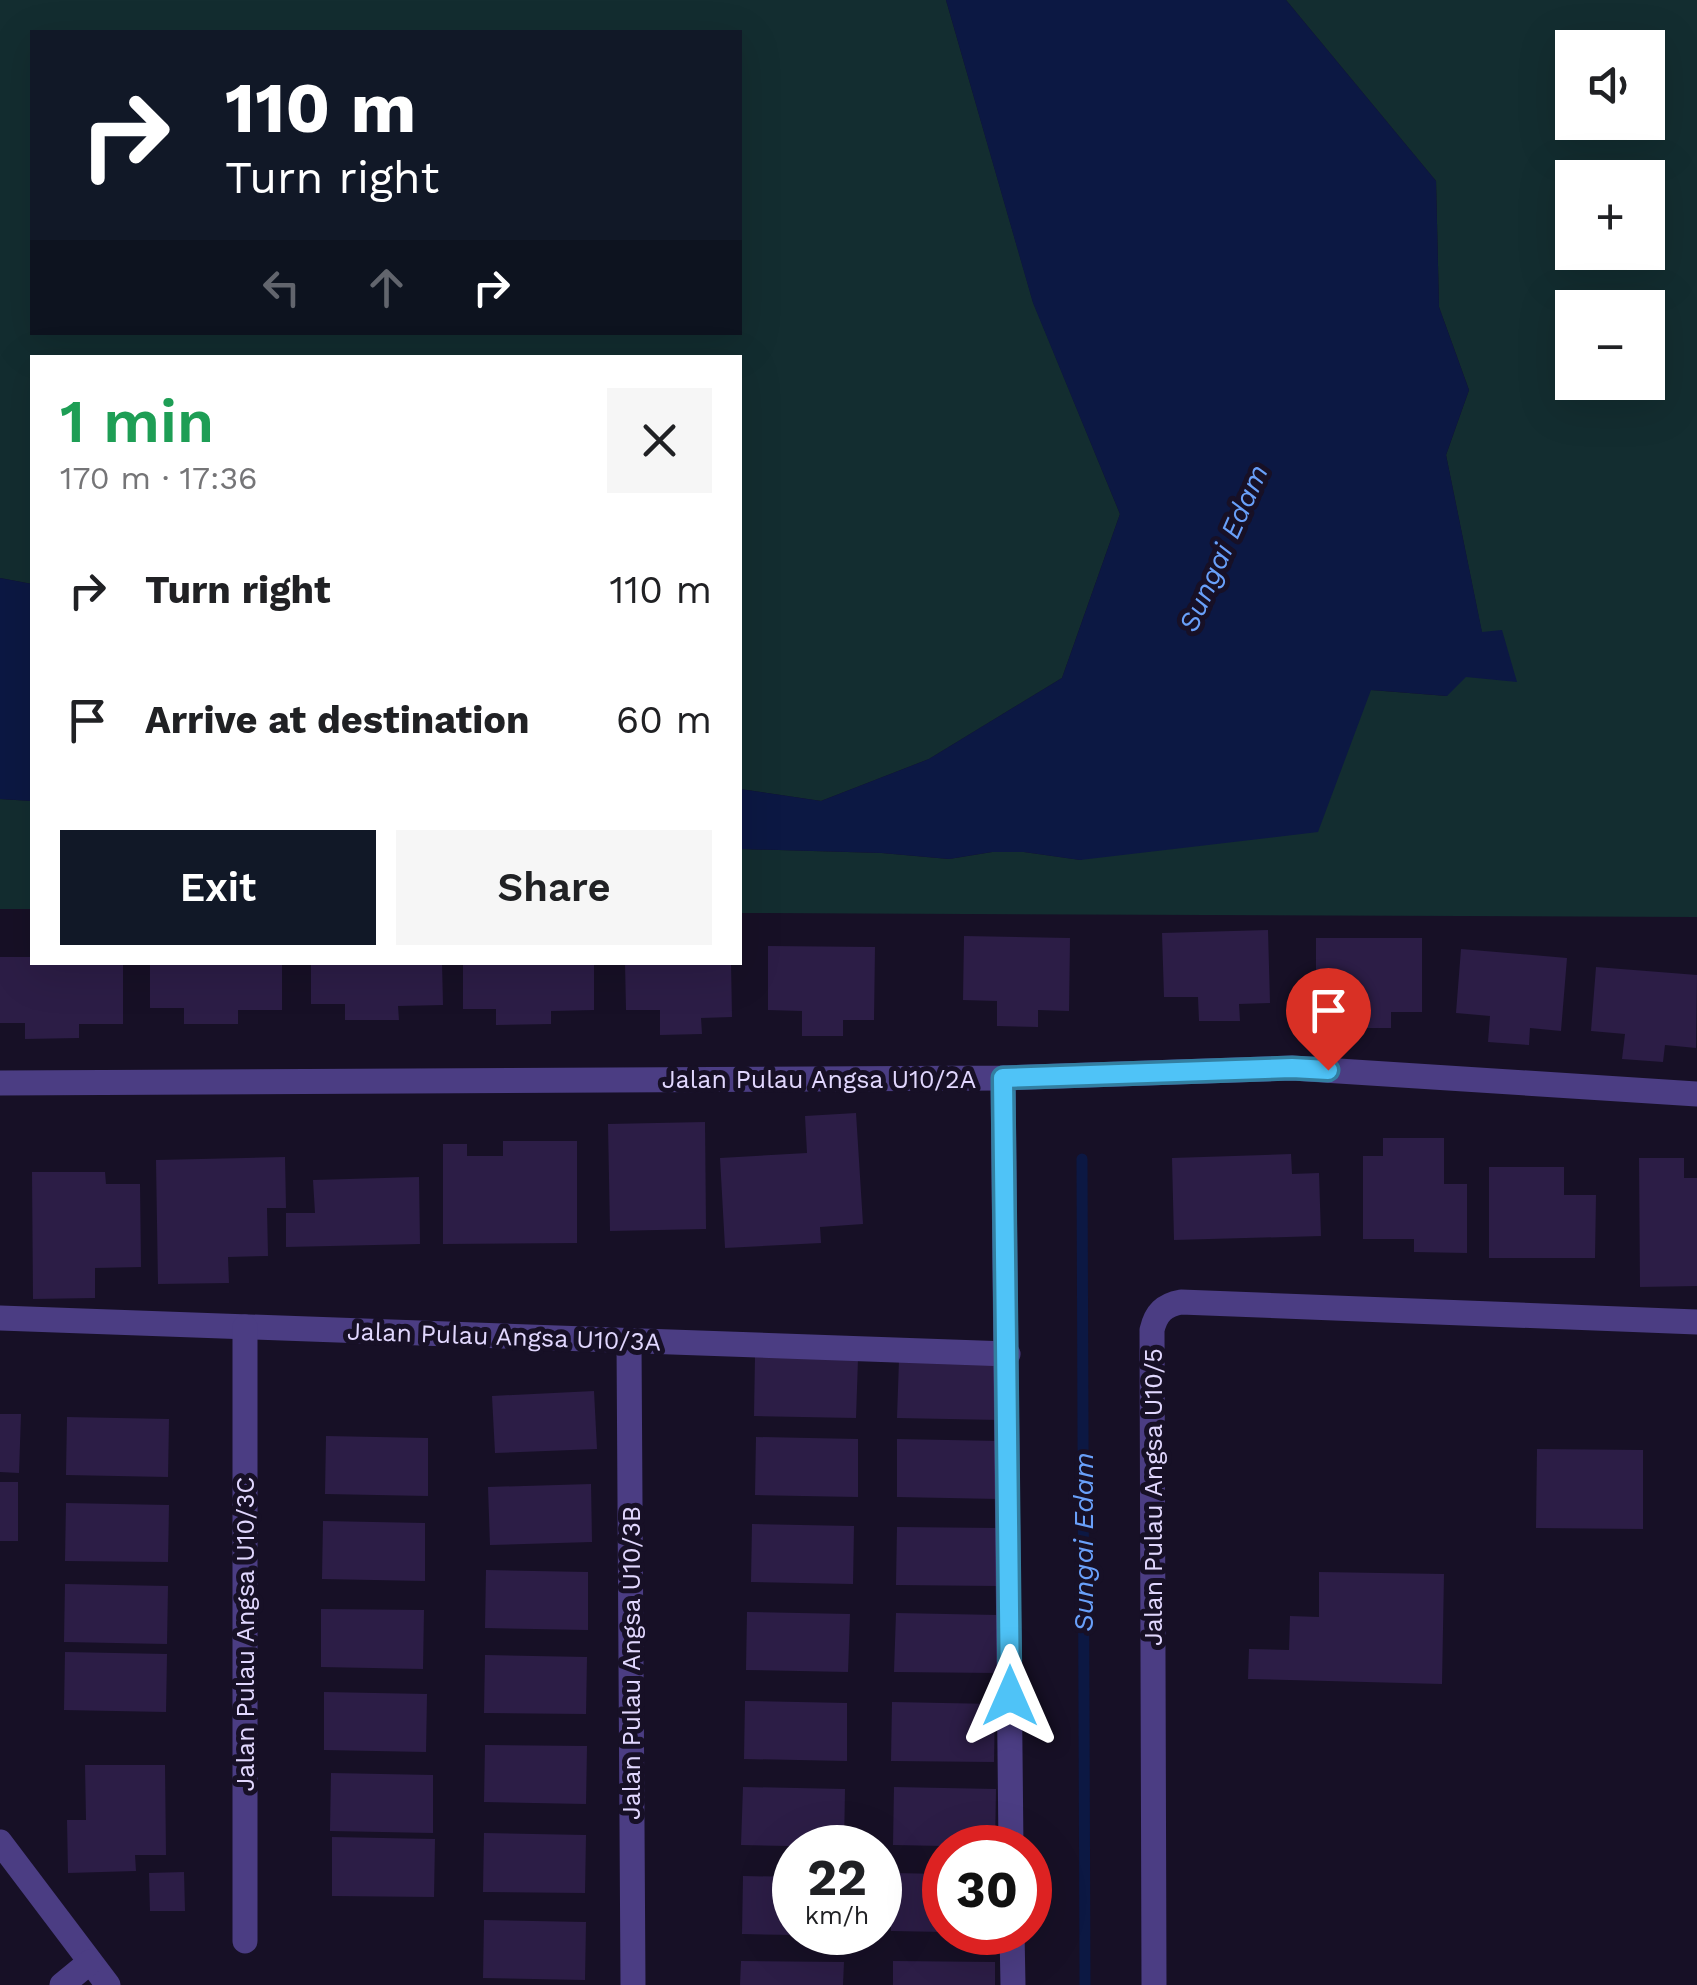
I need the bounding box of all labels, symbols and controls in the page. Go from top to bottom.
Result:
map controls [1555,30,1665,400]
button: sound [1555,30,1665,140]
text: 110 m [225,67,416,149]
icon: right [60,70,190,200]
text: Turn right [225,151,439,204]
button: + [1555,160,1665,270]
icon: left [254,260,309,315]
icon: ahead [359,260,414,315]
icon: right [464,260,519,315]
button: − [1555,290,1665,400]
text: 1 min [60,386,214,457]
button: close [607,388,712,493]
text: 170 m · 17:36 [60,459,258,497]
water label: Sungai Edam [1172,459,1275,637]
icon: right [60,563,115,618]
text: Turn right [145,568,331,612]
text: 110 m [610,568,712,612]
icon: arrive [60,693,115,748]
text: Arrive at destination [145,698,530,742]
text: 60 m [616,698,712,742]
button: Exit [60,830,376,945]
button: Share [396,830,712,945]
pin [1286,968,1371,1071]
icon: arrive [1301,983,1356,1038]
street label: Jalan Pulau Angsa U10/2A [662,1065,976,1094]
street label: Jalan Pulau Angsa U10/3A [346,1317,662,1356]
street label: Jalan Pulau Angsa U10/5 [1139,1348,1168,1646]
water label: Sungai Edam [1067,1452,1100,1632]
street label: Jalan Pulau Angsa U10/3C [231,1477,260,1791]
street label: Jalan Pulau Angsa U10/3B [617,1506,646,1820]
position arrow [958,1644,1062,1748]
speed limit sign: 30 [922,1825,1052,1955]
text: 22 [807,1848,867,1907]
text: km/h [805,1901,869,1930]

